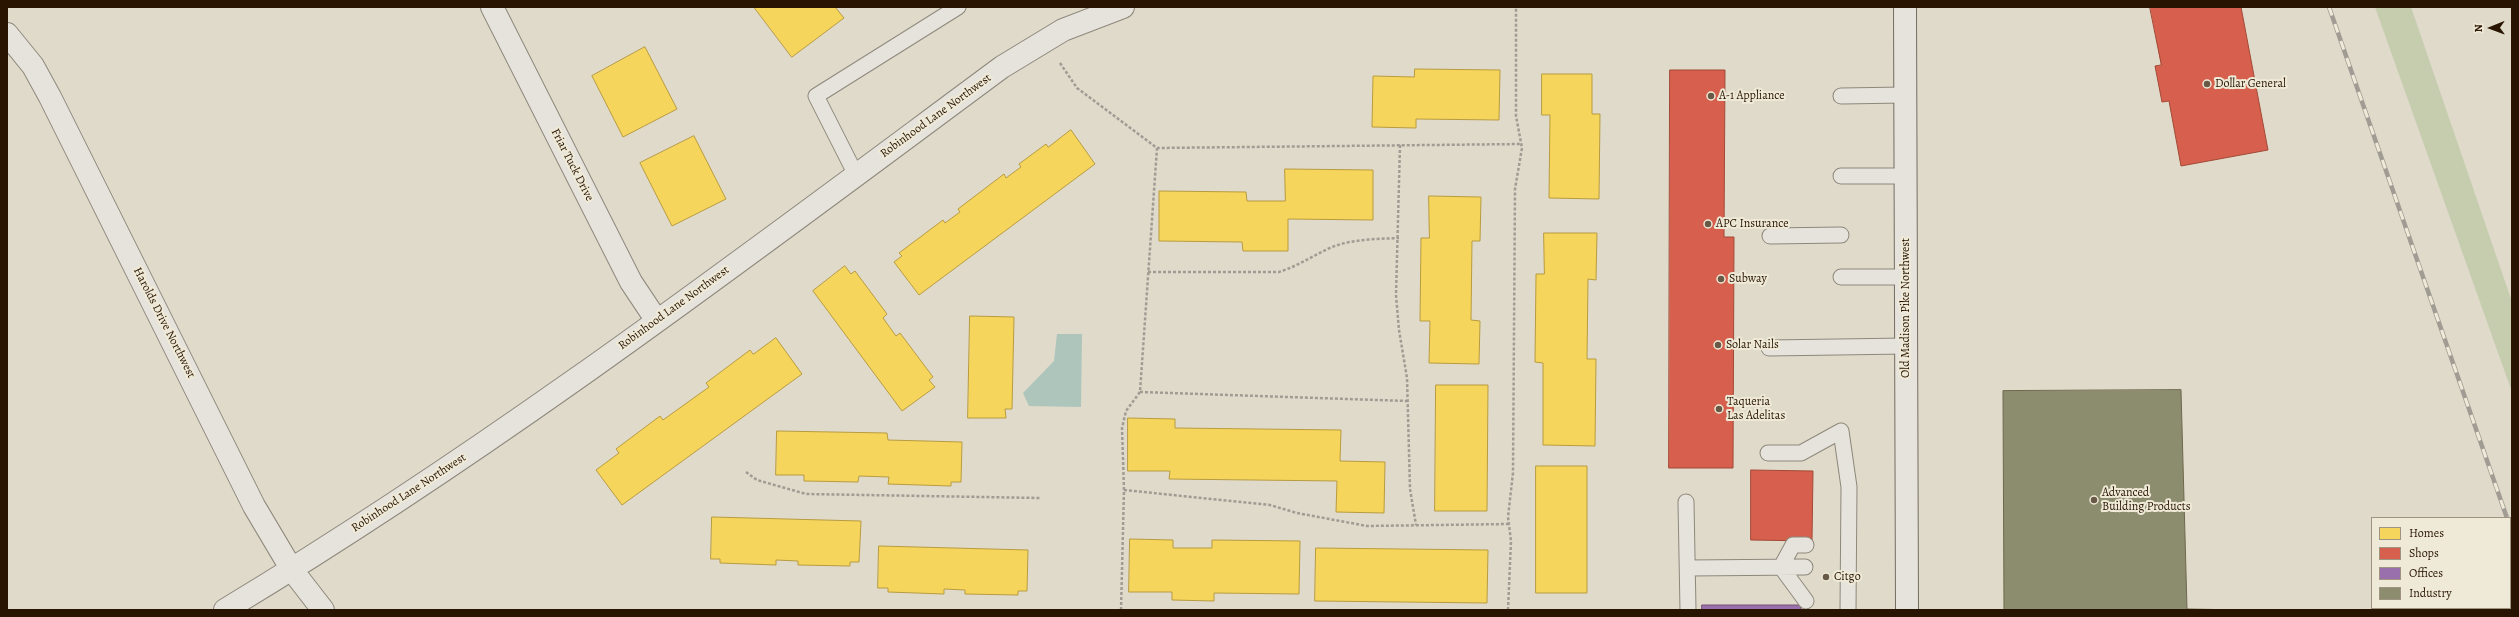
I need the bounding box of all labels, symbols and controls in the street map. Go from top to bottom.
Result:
north arrow [2471,8,2511,48]
text: N [2471,24,2486,32]
street label: Robinhood Lane Northwest [878,71,994,161]
place label: Dollar General [2215,77,2286,91]
marker: Dollar General [2202,79,2212,89]
place label: A-1 Appliance [1719,89,1785,103]
marker: A-1 Appliance [1706,91,1716,101]
street label: Friar Tuck Drive [548,126,596,204]
place label: APC Insurance [1716,217,1789,231]
marker: APC Insurance [1703,219,1713,229]
street label: Old Madison Pike Northwest [1899,238,1913,378]
street label: Robinhood Lane Northwest [616,263,732,353]
street label: Harolds Drive Northwest [130,265,198,381]
place label: Subway [1729,272,1767,286]
marker: Subway [1716,274,1726,284]
place label: Solar Nails [1726,338,1779,352]
marker: Solar Nails [1713,340,1723,350]
place label: Taqueria Las Adelitas [1727,395,1785,423]
marker: Taqueria Las Adelitas [1714,404,1724,414]
street label: Robinhood Lane Northwest [349,451,469,535]
place label: Advanced Building Products [2102,486,2191,514]
marker: Advanced Building Products [2089,495,2099,505]
legend [2371,517,2511,609]
text: Homes [2409,525,2444,541]
text: Shops [2409,545,2439,561]
text: Offices [2409,565,2443,581]
place label: Citgo [1834,570,1861,584]
marker: Citgo [1821,572,1831,582]
text: Industry [2409,585,2452,601]

